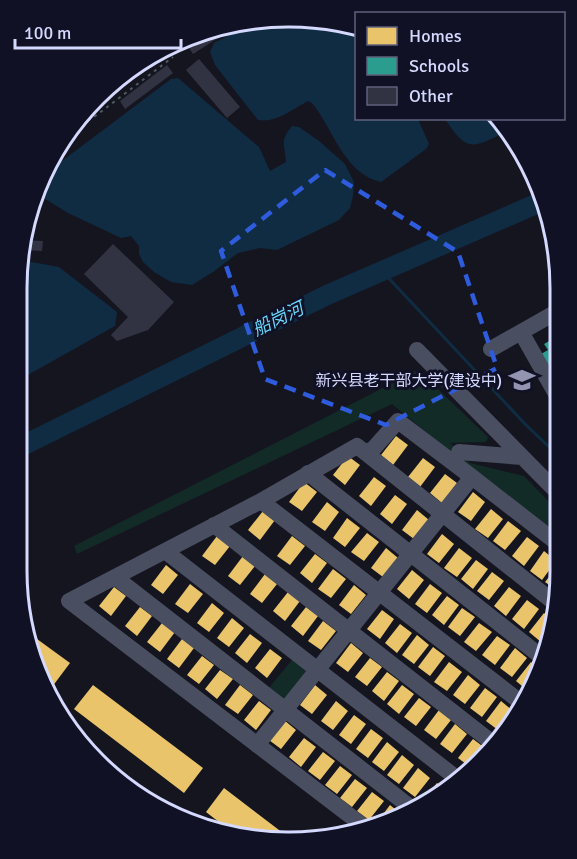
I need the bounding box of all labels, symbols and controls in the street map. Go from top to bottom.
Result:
scale bar [15,12,182,50]
legend [355,12,565,120]
text: 100 m [24,22,71,44]
text: Homes [409,25,462,47]
text: Schools [409,55,469,77]
text: Other [409,85,453,107]
water label: 船岗河 [249,296,310,341]
school or university icon: 新兴县老干部大学(建设中) [507,365,537,395]
place label: 新兴县老干部大学(建设中) [315,371,502,391]

